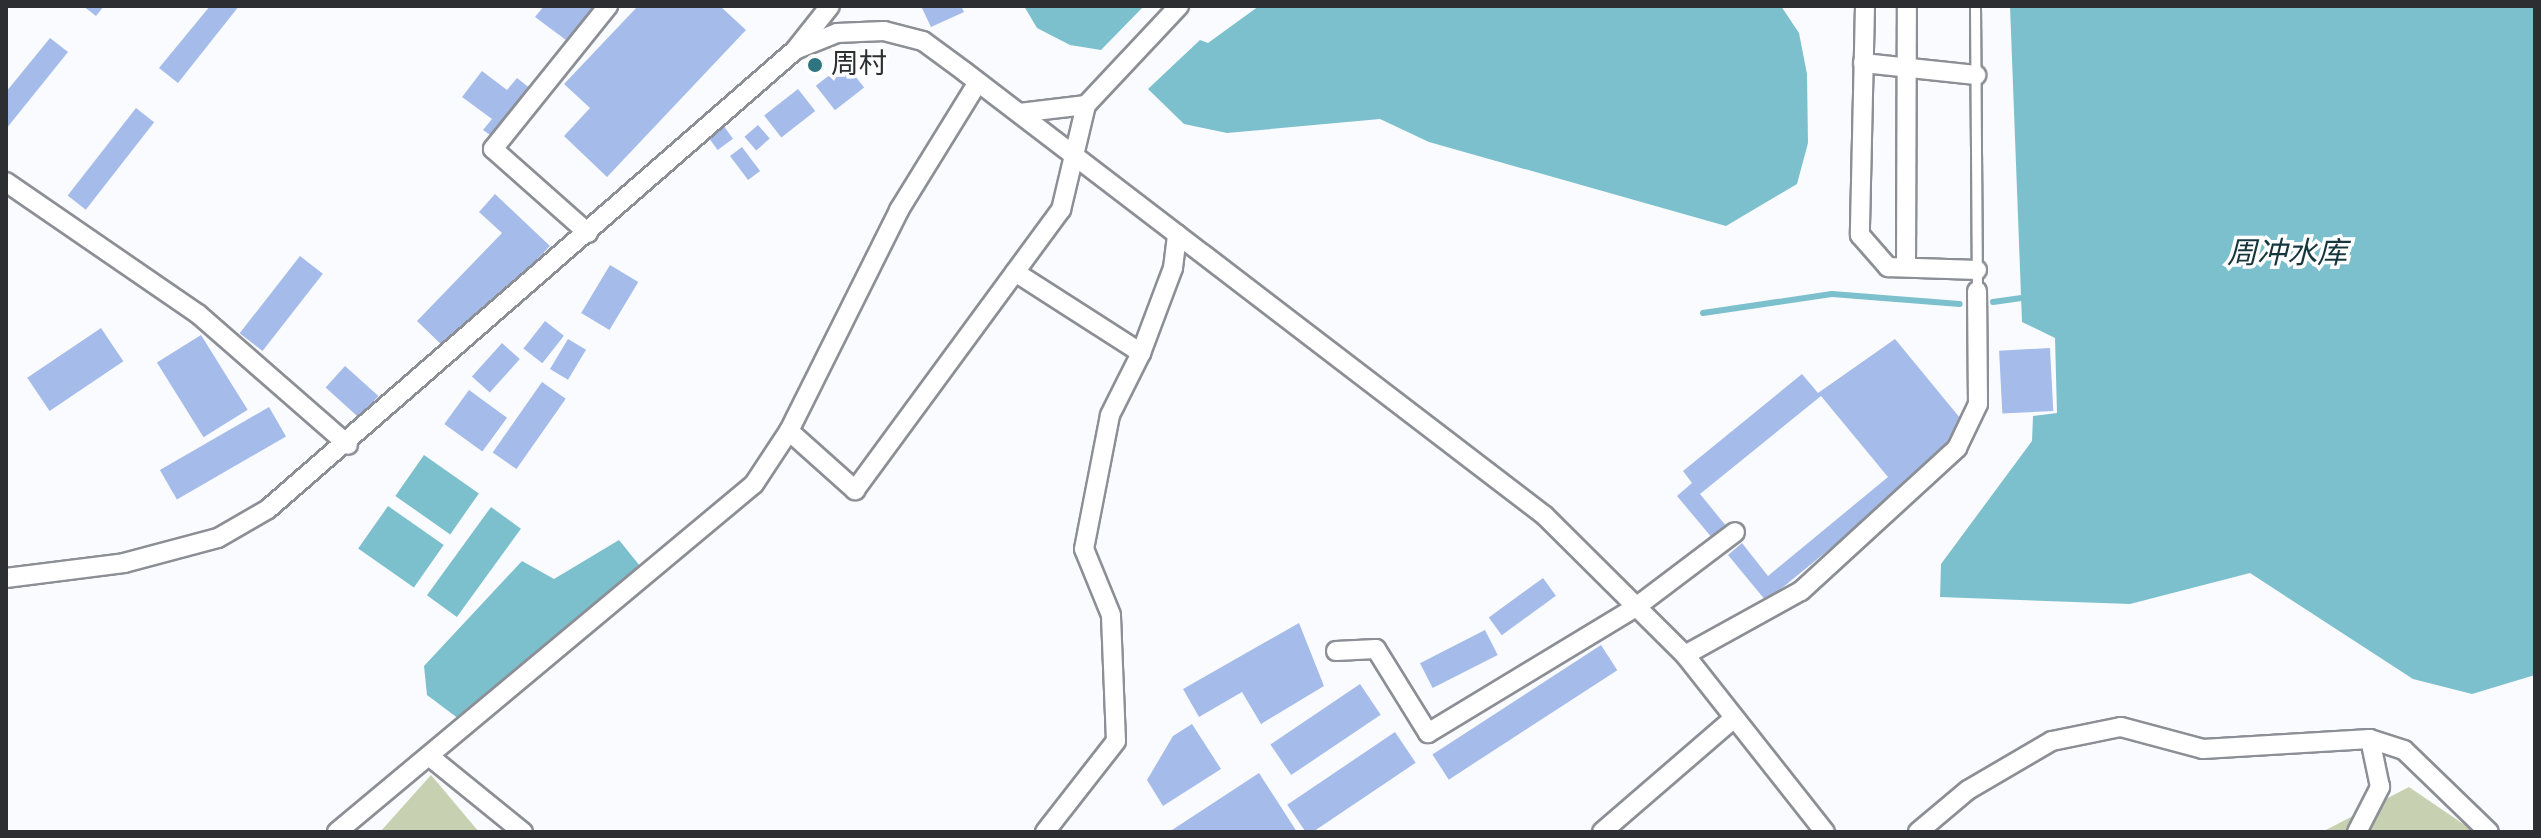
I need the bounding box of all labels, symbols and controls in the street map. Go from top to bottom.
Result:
place label: 周村 [831,48,887,82]
marker: 周村 [806,56,824,74]
water label: 周冲水库 [2227,236,2347,272]

